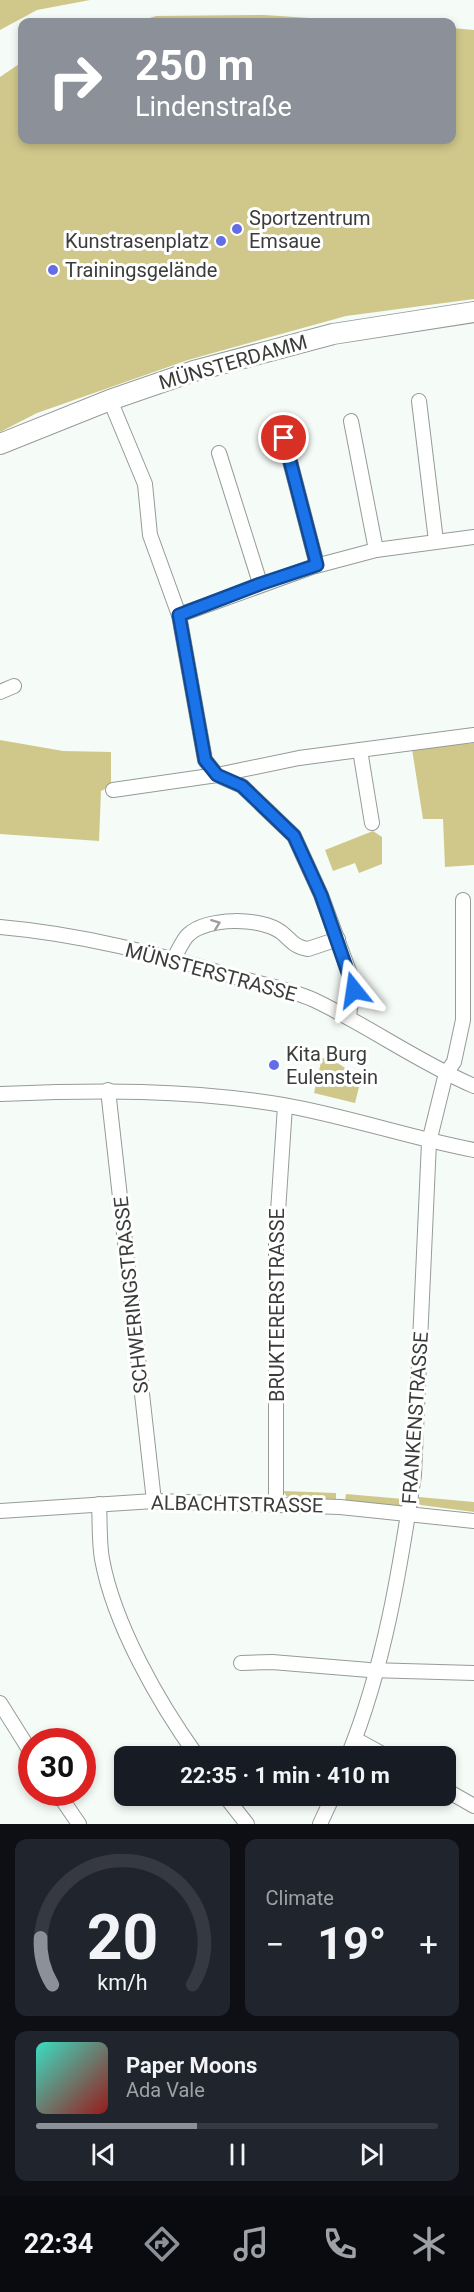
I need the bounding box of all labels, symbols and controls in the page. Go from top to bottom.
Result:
text: 250 m [135,41,254,90]
icon: right [36,42,114,120]
text: Lindenstraße [135,91,292,123]
place label: Sportzentrum Emsaue [249,206,371,253]
marker: Sportzentrum Emsaue [230,222,244,236]
place label: Kunstrasenplatz [65,229,209,253]
marker: Kunstrasenplatz [214,234,228,248]
place label: Trainingsgelände [65,258,217,282]
marker: Trainingsgelände [46,263,60,277]
street label: MÜNSTERDAMM [156,329,310,395]
pin [258,412,309,463]
icon: arrive [267,421,300,454]
one-way arrow [210,918,221,931]
street label: MÜNSTERSTRASSE [123,938,299,1006]
position arrow [322,958,386,1022]
place label: Kita Burg Eulenstein [286,1042,378,1089]
marker: Kita Burg Eulenstein [267,1058,281,1072]
street label: SCHWERINGSTRASSE [109,1195,153,1395]
street label: BRUKTERERSTRASSE [265,1208,289,1402]
street label: FRANKENSTRASSE [397,1331,433,1505]
street label: ALBACHTSTRASSE [151,1490,323,1518]
speed limit sign: 30 [18,1728,96,1806]
text: 22:35 · 1 min · 410 m [180,1763,390,1788]
text: Climate [266,1886,334,1910]
text: 20 [86,1901,158,1974]
text: 19° [317,1917,386,1970]
text: − [266,1925,284,1964]
text: + [419,1925,438,1964]
text: km/h [97,1970,147,1995]
text: Paper Moons [126,2053,257,2078]
text: Ada Vale [126,2078,205,2102]
icon: previous [87,2138,120,2171]
icon: pause [221,2138,254,2171]
icon: next [355,2138,388,2171]
icon: directions [141,2223,183,2265]
icon: music [230,2223,272,2265]
icon: phone [319,2223,361,2265]
icon: climate [408,2223,450,2265]
text: 22:34 [24,2228,93,2260]

